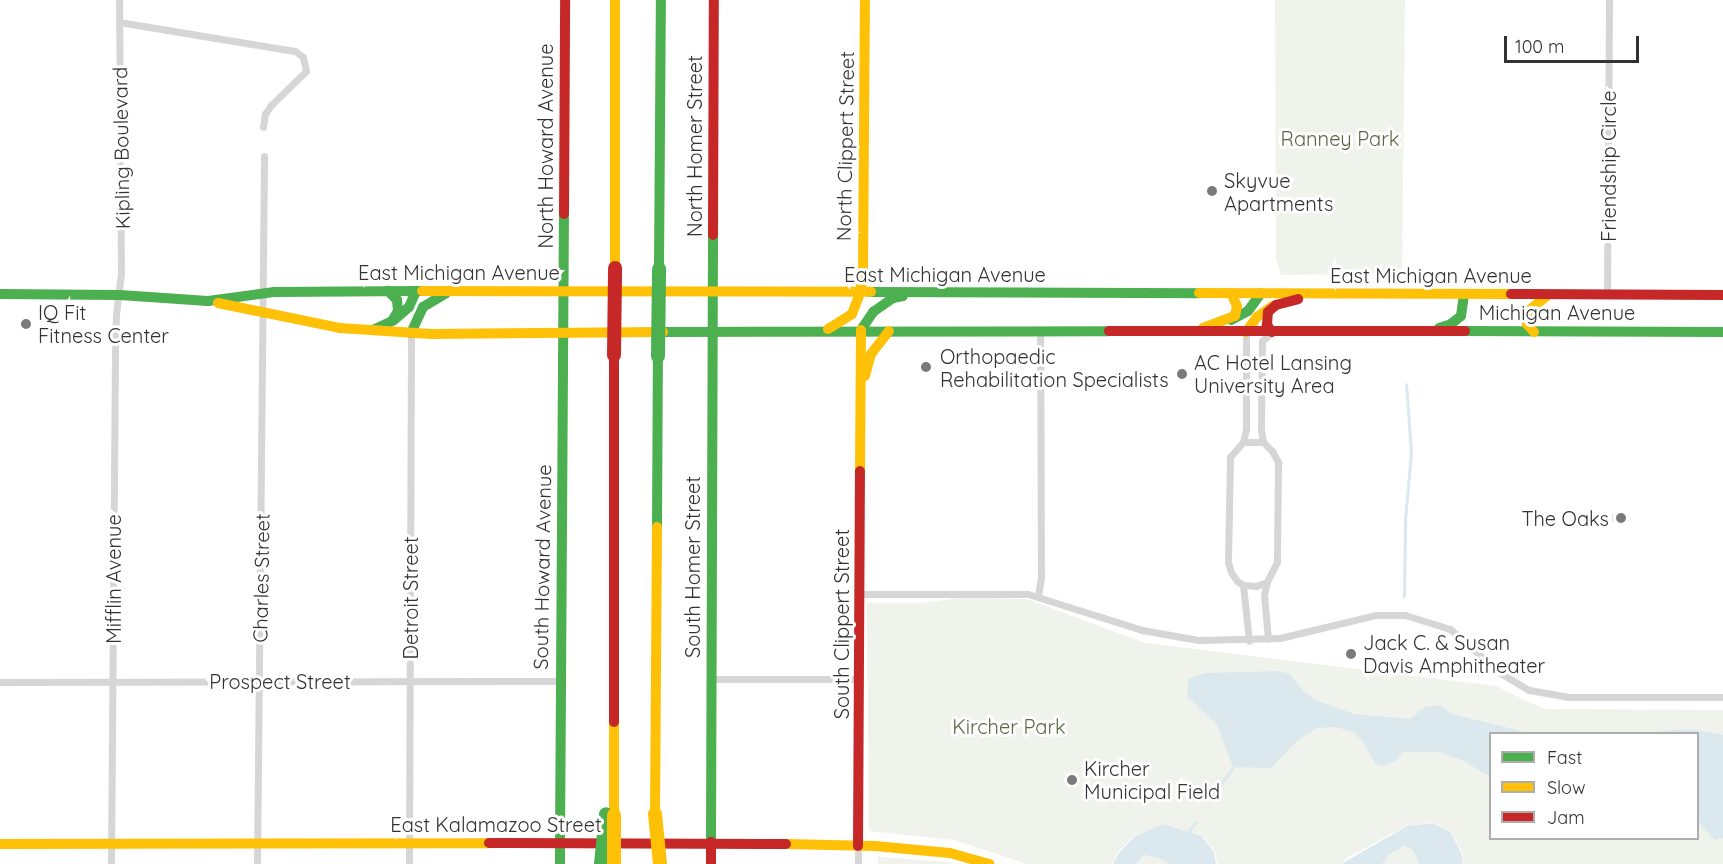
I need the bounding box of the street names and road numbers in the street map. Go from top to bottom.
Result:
street label: North Howard Avenue [533,44,557,248]
street label: North Clippert Street [831,51,859,241]
street label: North Homer Street [682,55,706,237]
street label: Kipling Boulevard [108,67,134,229]
street label: Friendship Circle [1596,90,1620,242]
street label: East Michigan Avenue [358,260,560,284]
street label: East Michigan Avenue [844,262,1046,286]
street label: East Michigan Avenue [1330,263,1532,287]
street label: Michigan Avenue [1479,300,1635,324]
street label: South Howard Avenue [528,464,556,670]
street label: South Homer Street [680,476,704,658]
street label: Charles Street [248,513,274,643]
street label: Mifflin Avenue [101,514,125,644]
street label: South Clippert Street [829,529,853,719]
street label: Detroit Street [398,536,422,660]
street label: Prospect Street [209,669,351,693]
street label: East Kalamazoo Street [390,812,602,836]

